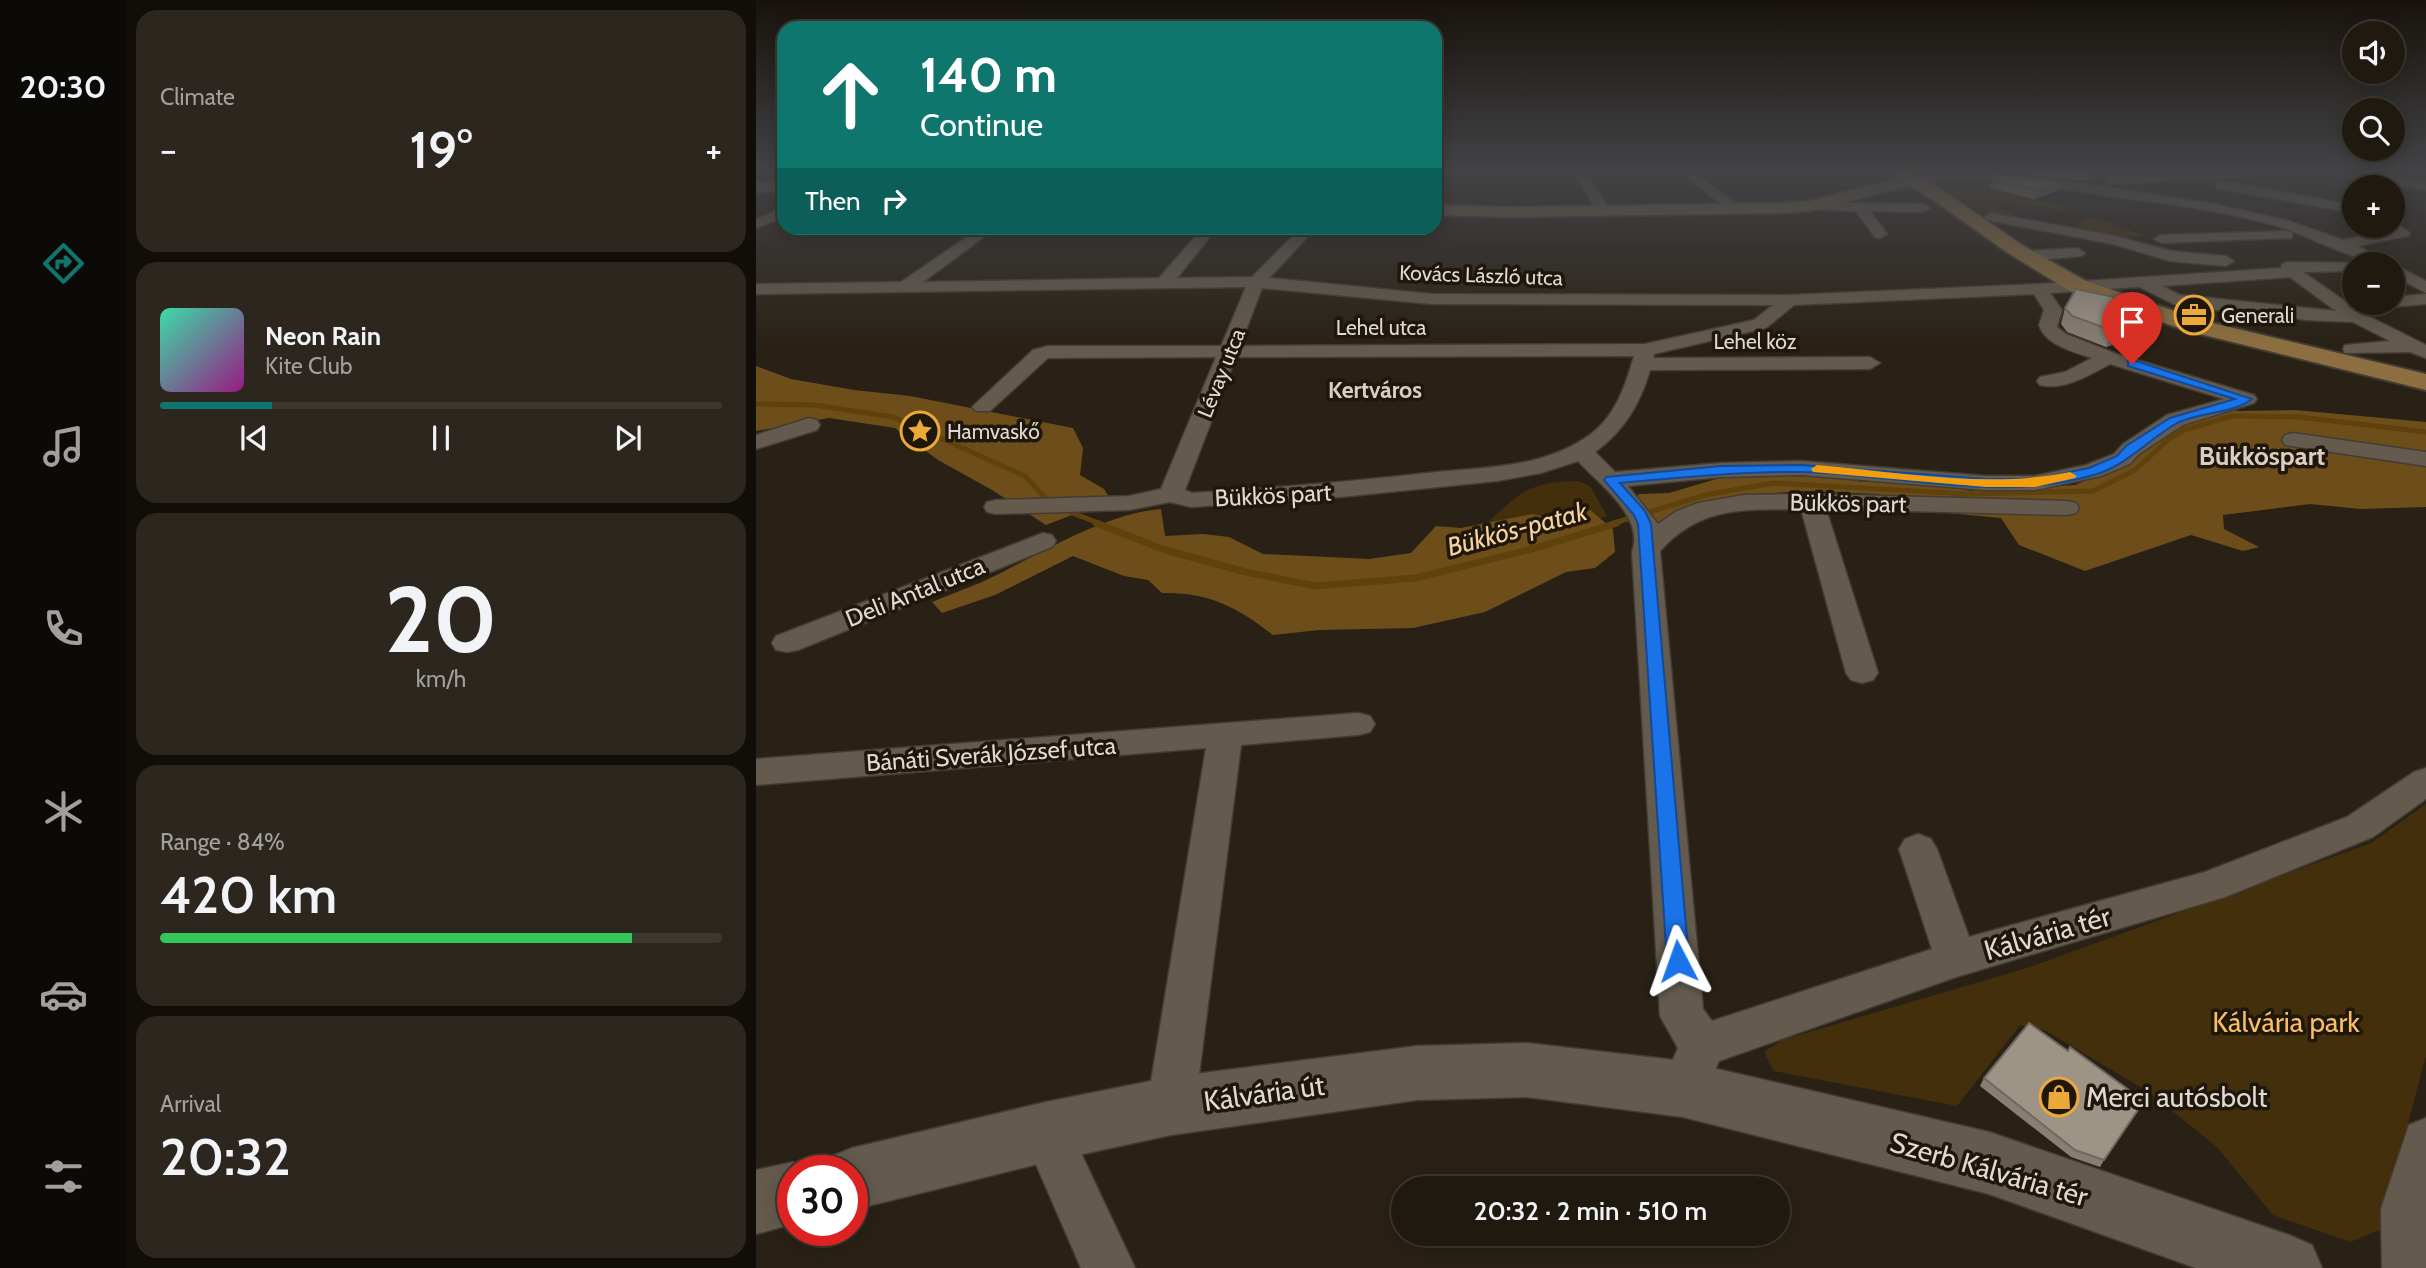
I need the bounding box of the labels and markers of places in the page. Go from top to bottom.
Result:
pin [2102,292,2162,364]
office icon: Generali [2173,294,2215,336]
place label: Generali [2221,303,2294,328]
place icon: Hamvaskő [899,410,941,452]
place label: Hamvaskő [947,419,1040,444]
shop icon: Merci autósbolt [2038,1076,2080,1118]
place label: Merci autósbolt [2086,1080,2267,1114]

